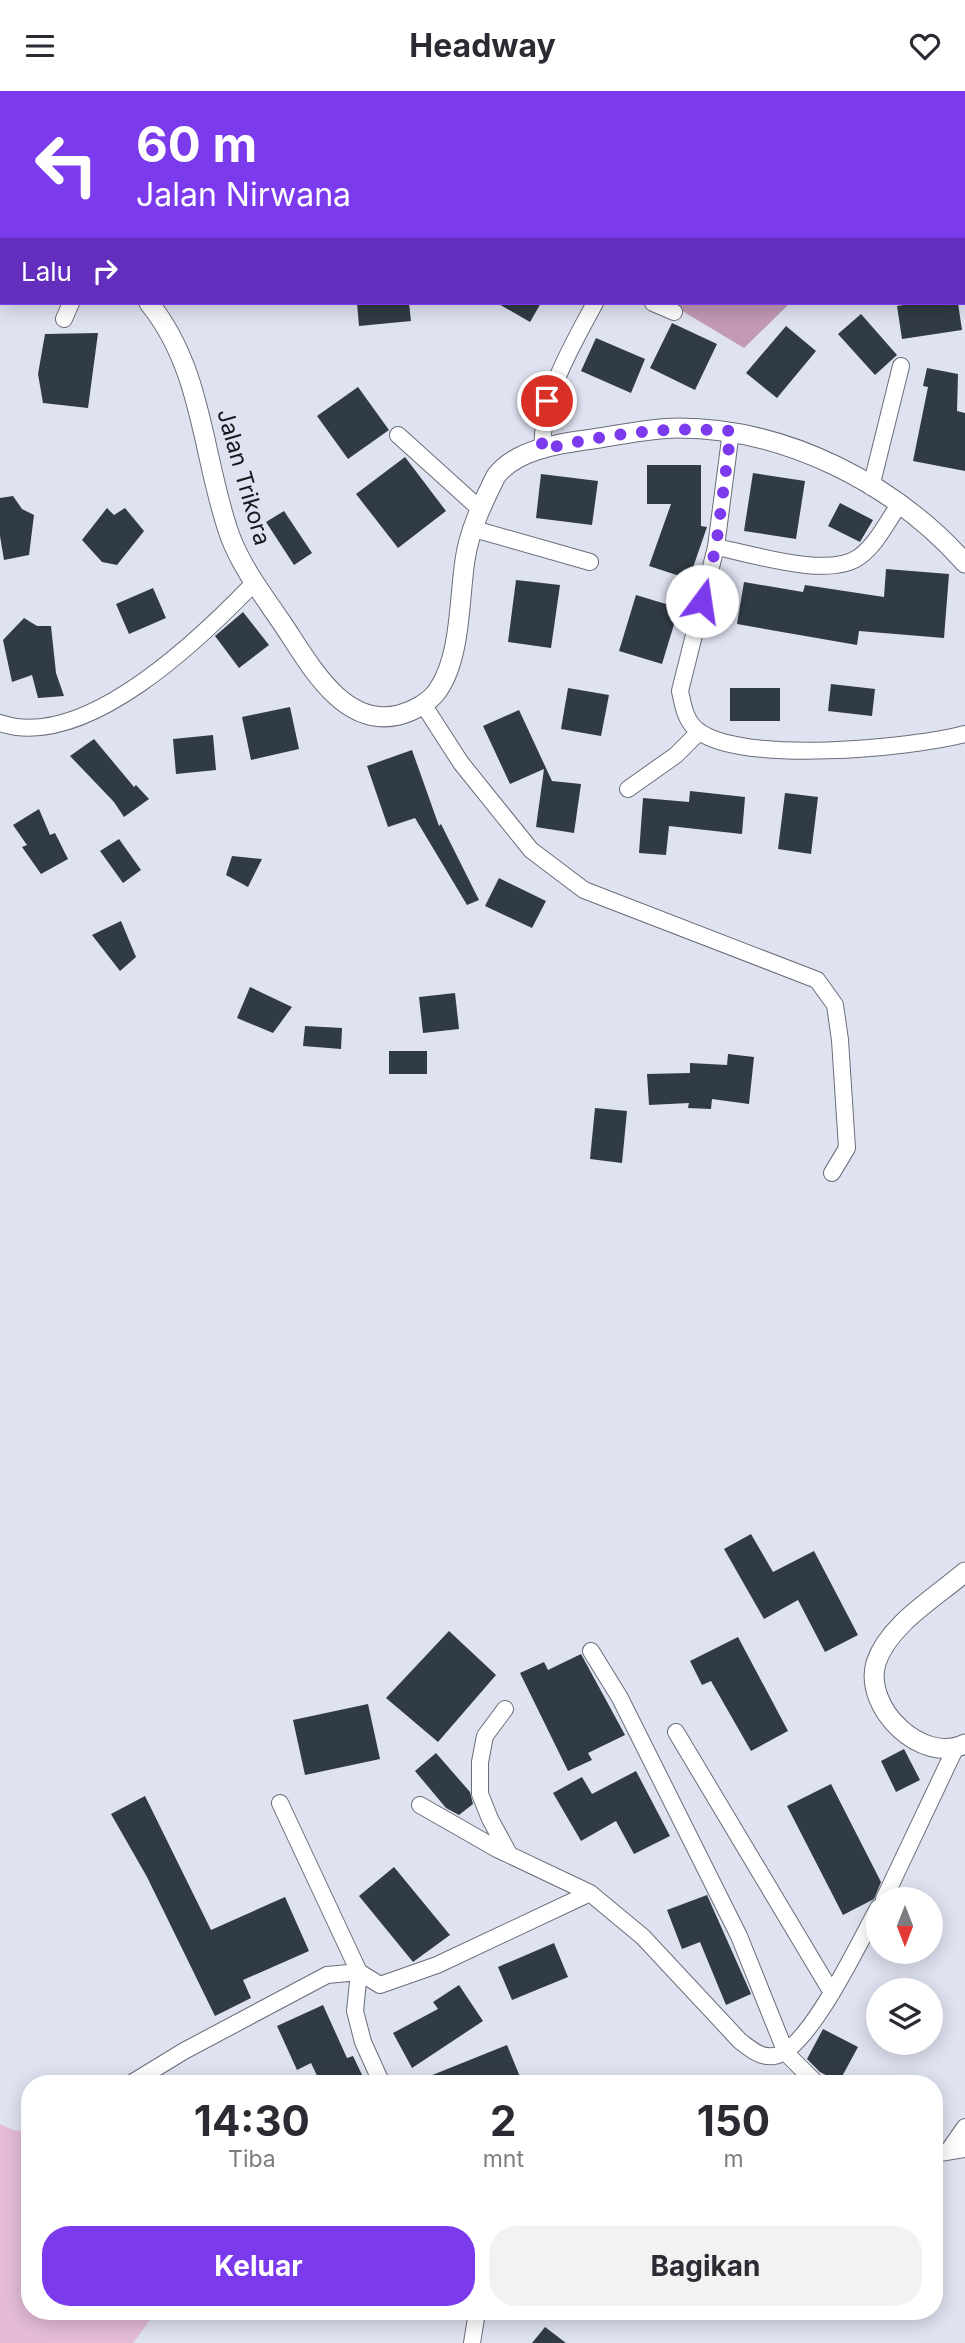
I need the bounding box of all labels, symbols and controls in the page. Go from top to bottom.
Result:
text: Headway [409,26,556,65]
icon: menu [21,27,59,65]
icon: heart [906,27,944,65]
text: 60 m [136,115,257,174]
icon: left [21,119,112,210]
text: Jalan Nirwana [136,175,351,214]
icon: right [86,252,124,290]
text: Lalu [21,256,72,287]
pin [517,371,577,431]
icon: arrive [528,382,566,420]
street label: Jalan Trikora [211,406,277,548]
position arrow [665,564,739,638]
north arrow [866,1887,943,1963]
map controls [866,1887,943,2055]
button: layers [866,1978,943,2055]
text: 14:30 [194,2095,310,2146]
text: 2 [490,2095,517,2146]
text: 150 [697,2095,770,2146]
text: Tiba [228,2145,276,2173]
text: mnt [483,2145,524,2173]
text: m [723,2145,744,2173]
button: Keluar [42,2226,475,2306]
button: Bagikan [489,2226,922,2306]

